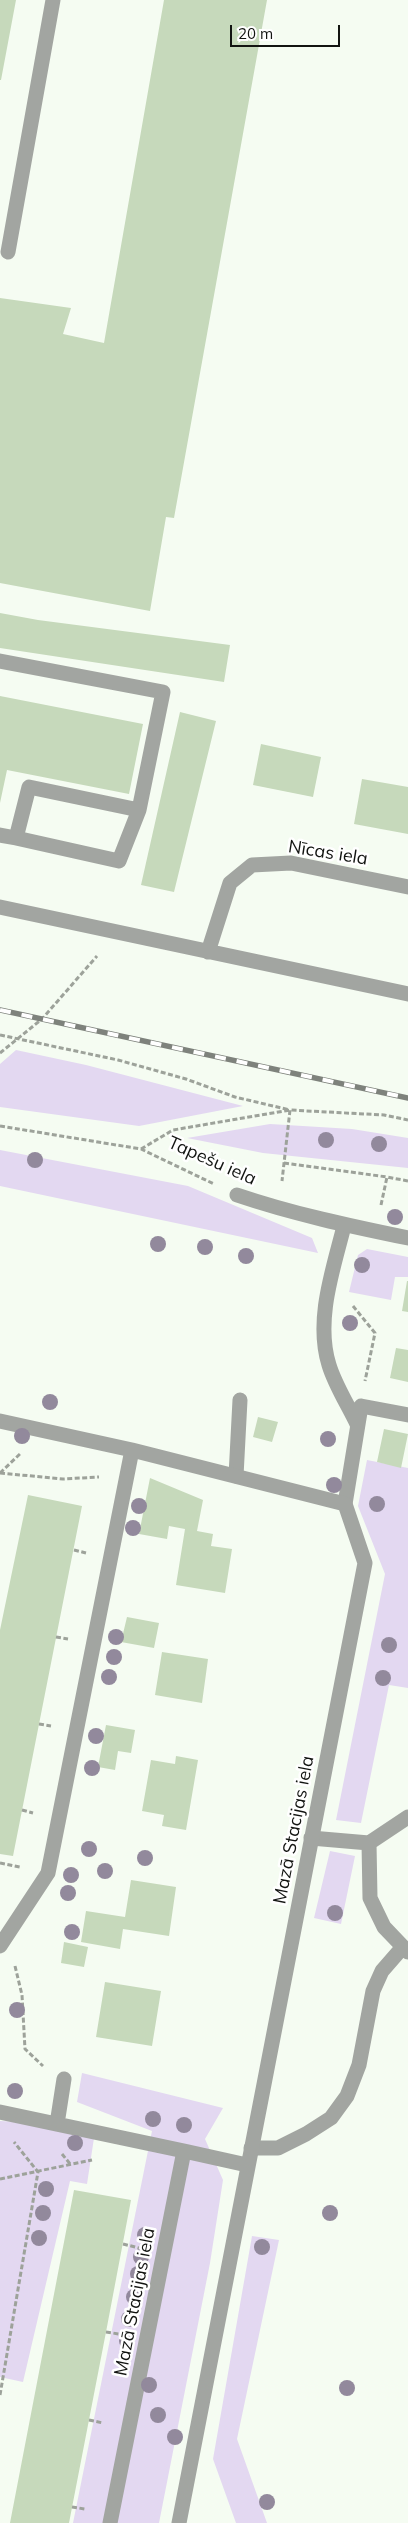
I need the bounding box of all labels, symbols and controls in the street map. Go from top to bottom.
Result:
scale bar [233,15,343,47]
text: 20 m [238,24,273,43]
street label: Nīcas iela [287,836,369,870]
street label: Tapešu iela [165,1132,259,1190]
street label: Mazā Stacijas iela [269,1754,319,1906]
street label: Mazā Stacijas iela [110,2226,160,2378]

